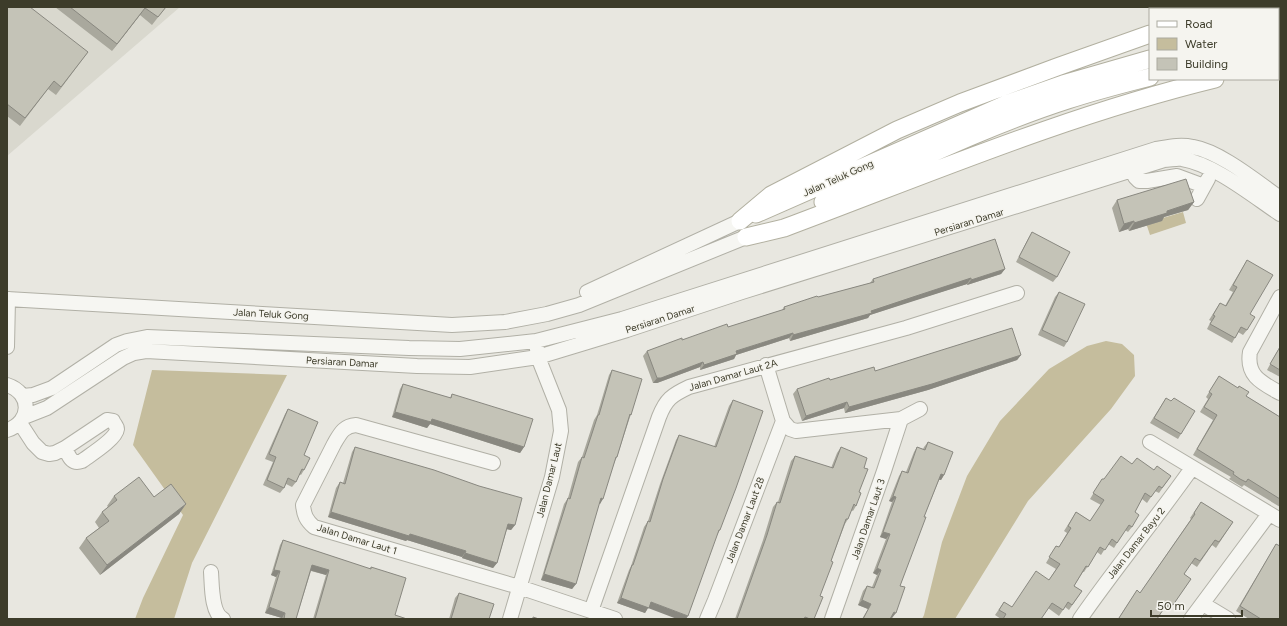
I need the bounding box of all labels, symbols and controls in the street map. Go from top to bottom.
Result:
legend [1149,8,1279,80]
text: Road [1185,17,1213,31]
text: Water [1185,37,1217,51]
text: Building [1185,57,1228,71]
street label: Jalan Teluk Gong [801,157,875,199]
street label: Persiaran Damar [933,205,1006,239]
street label: Persiaran Damar [624,301,697,336]
street label: Jalan Teluk Gong [233,306,309,322]
street label: Persiaran Damar [306,354,379,370]
street label: Jalan Damar Laut 2A [687,356,779,394]
street label: Jalan Damar Laut [533,441,565,519]
street label: Jalan Damar Laut 2B [723,475,767,565]
street label: Jalan Damar Laut 3 [848,477,888,561]
street label: Jalan Damar Bayu 2 [1104,505,1168,581]
street label: Jalan Damar Laut 1 [315,521,399,557]
scale bar [1151,592,1242,618]
text: 50 m [1157,599,1185,613]

